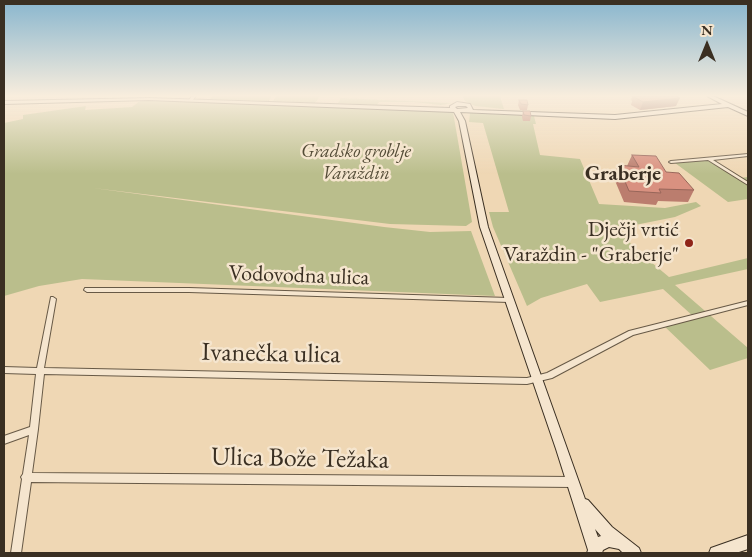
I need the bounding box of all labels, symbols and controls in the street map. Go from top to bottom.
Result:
north arrow [682,20,732,70]
text: N [701,21,713,39]
park label: Gradsko groblje Varaždin [301,141,411,185]
district label: Graberje [585,161,661,187]
place label: Dječji vrtić Varaždin - "Graberje" [503,217,679,268]
marker: Dječji vrtić Varaždin - "Graberje" [683,237,695,249]
street label: Vodovodna ulica [228,260,370,292]
street label: Ivanečka ulica [201,337,341,371]
street label: Ulica Bože Težaka [211,442,389,476]

